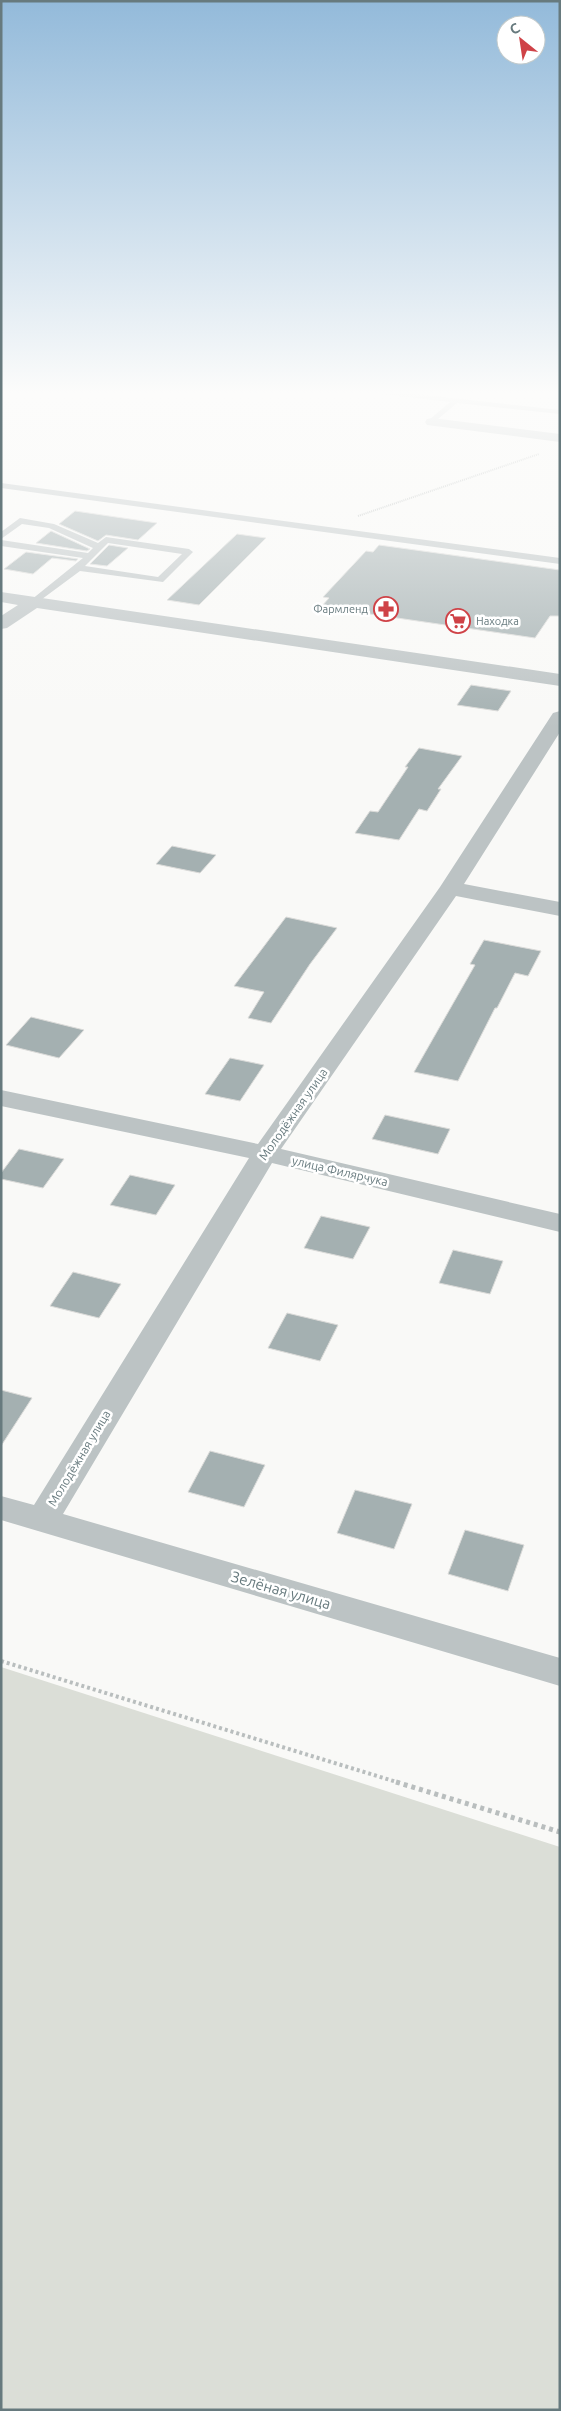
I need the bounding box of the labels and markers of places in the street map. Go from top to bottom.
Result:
pharmacy icon: Фармленд [373,596,399,622]
place label: Фармленд [313,603,369,615]
supermarket icon: Находка [445,608,471,634]
place label: Находка [476,615,519,627]

